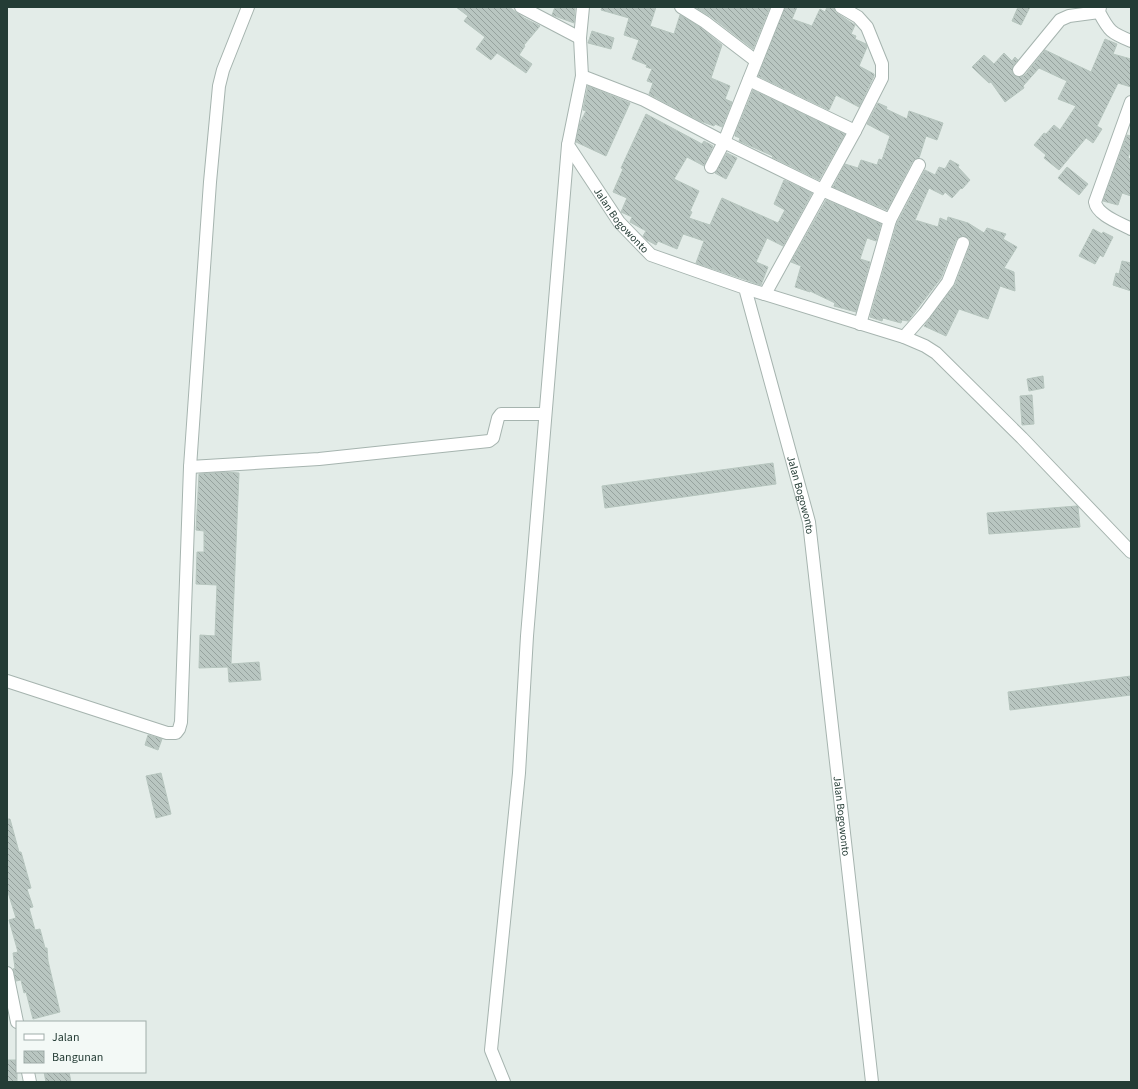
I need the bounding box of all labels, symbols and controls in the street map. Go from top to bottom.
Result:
street label: Jalan Bogowonto [590,185,652,257]
street label: Jalan Bogowonto [783,454,817,535]
street label: Jalan Bogowonto [830,775,854,857]
legend [16,1021,146,1073]
text: Jalan [52,1029,79,1046]
text: Bangunan [52,1049,103,1066]

